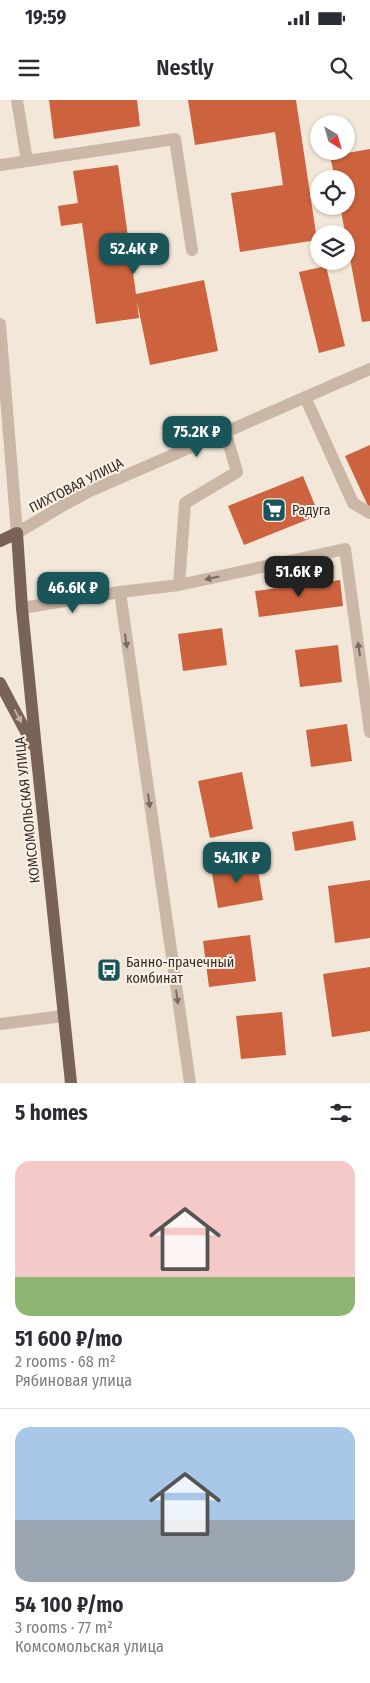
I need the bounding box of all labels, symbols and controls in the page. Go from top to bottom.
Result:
text: 19:59 [25,6,66,29]
icon: menu [15,54,43,82]
text: Nestly [156,54,214,81]
icon: search [327,54,355,82]
north arrow [310,115,355,160]
map controls [310,115,355,270]
button: locate [310,170,355,215]
button: layers [310,225,355,270]
pin: 52.4K ₽ [88,232,180,275]
text: 52.4K ₽ [110,239,158,258]
pin: 75.2K ₽ [151,416,243,458]
text: 75.2K ₽ [174,422,220,441]
street label: ПИХТОВАЯ УЛИЦА [26,454,127,517]
supermarket icon: Радуга [261,497,287,523]
place label: Радуга [292,502,331,519]
pin: 51.6K ₽ [253,556,345,598]
text: 51.6K ₽ [276,562,322,581]
pin: 46.6K ₽ [27,572,119,614]
one-way arrow [205,574,220,582]
text: 46.6K ₽ [48,578,98,597]
one-way arrow [123,633,131,649]
one-way arrow [355,640,363,656]
one-way arrow [14,709,22,724]
street label: КОМСОМОЛЬСКАЯ УЛИЦА [11,735,44,884]
one-way arrow [146,794,154,810]
pin: 54.1K ₽ [191,842,283,884]
text: 54.1K ₽ [214,848,260,867]
place label: Банно-прачечный комбинат [126,954,234,987]
bus stop icon: Банно-прачечный комбинат [96,957,122,983]
one-way arrow [174,989,182,1005]
icon: filters [327,1099,355,1127]
text: 5 homes [15,1100,88,1126]
icon: home [140,1194,230,1284]
text: 51 600 ₽/mo [15,1326,122,1352]
text: 2 rooms · 68 m² [15,1352,116,1371]
text: Рябиновая улица [15,1371,132,1390]
icon: home [140,1459,230,1549]
text: 54 100 ₽/mo [15,1592,123,1618]
text: 3 rooms · 77 m² [15,1618,113,1637]
text: Комсомольская улица [15,1637,164,1656]

